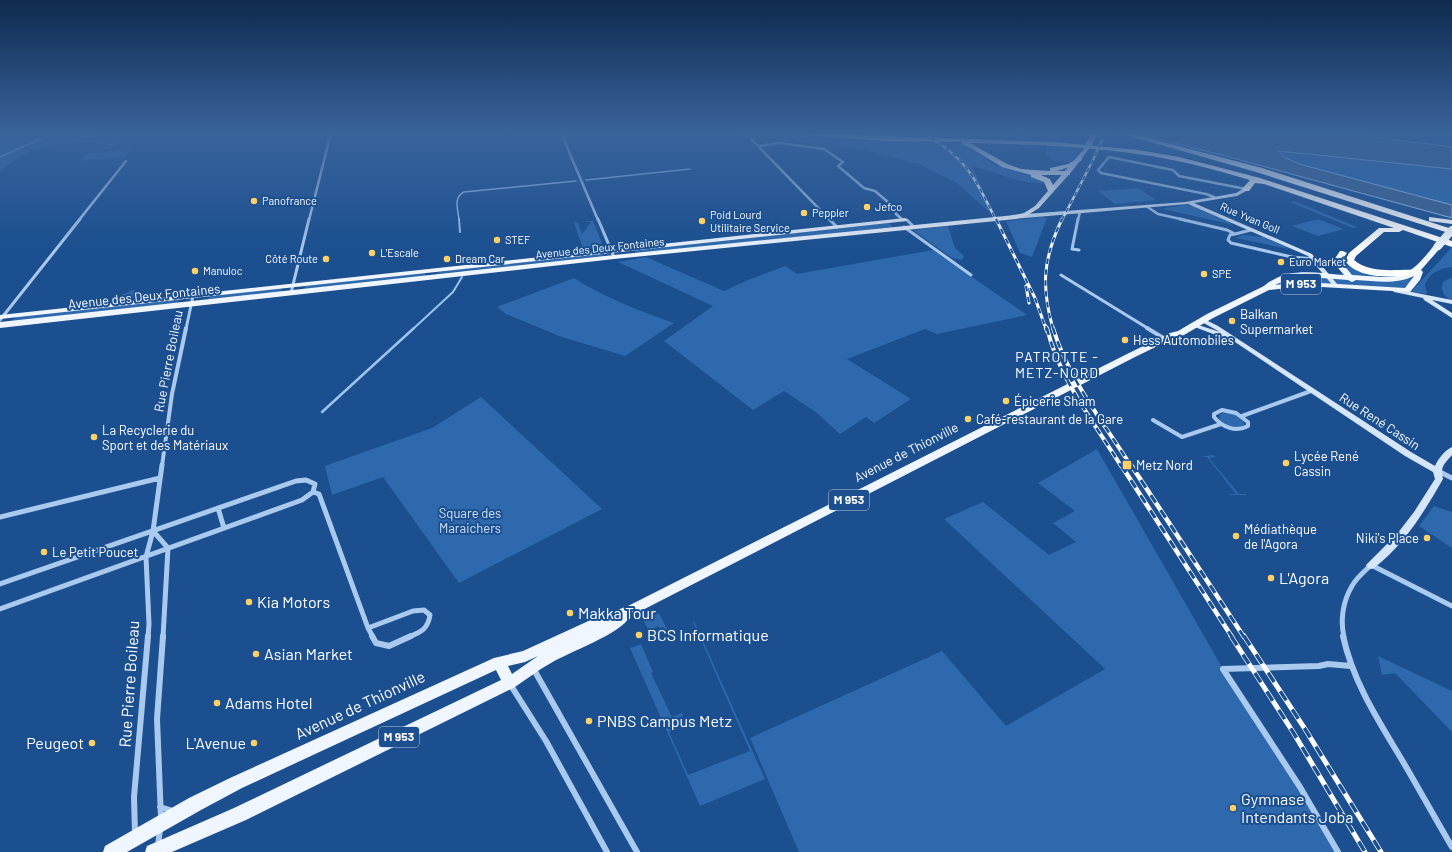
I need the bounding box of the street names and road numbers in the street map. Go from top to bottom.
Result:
street label: Rue Yvan Goll [1219,199,1282,236]
street label: Avenue des Deux Fontaines [535,234,665,261]
road number: M 953 [1281,274,1321,294]
street label: Avenue des Deux Fontaines [67,280,221,312]
street label: Rue Pierre Boileau [150,309,186,413]
street label: Rue René Cassin [1337,389,1423,453]
street label: Avenue de Thionville [851,419,961,485]
road number: M 953 [829,490,869,510]
street label: Rue Pierre Boileau [115,620,142,748]
street label: Avenue de Thionville [292,666,428,743]
road number: M 953 [379,727,419,747]

